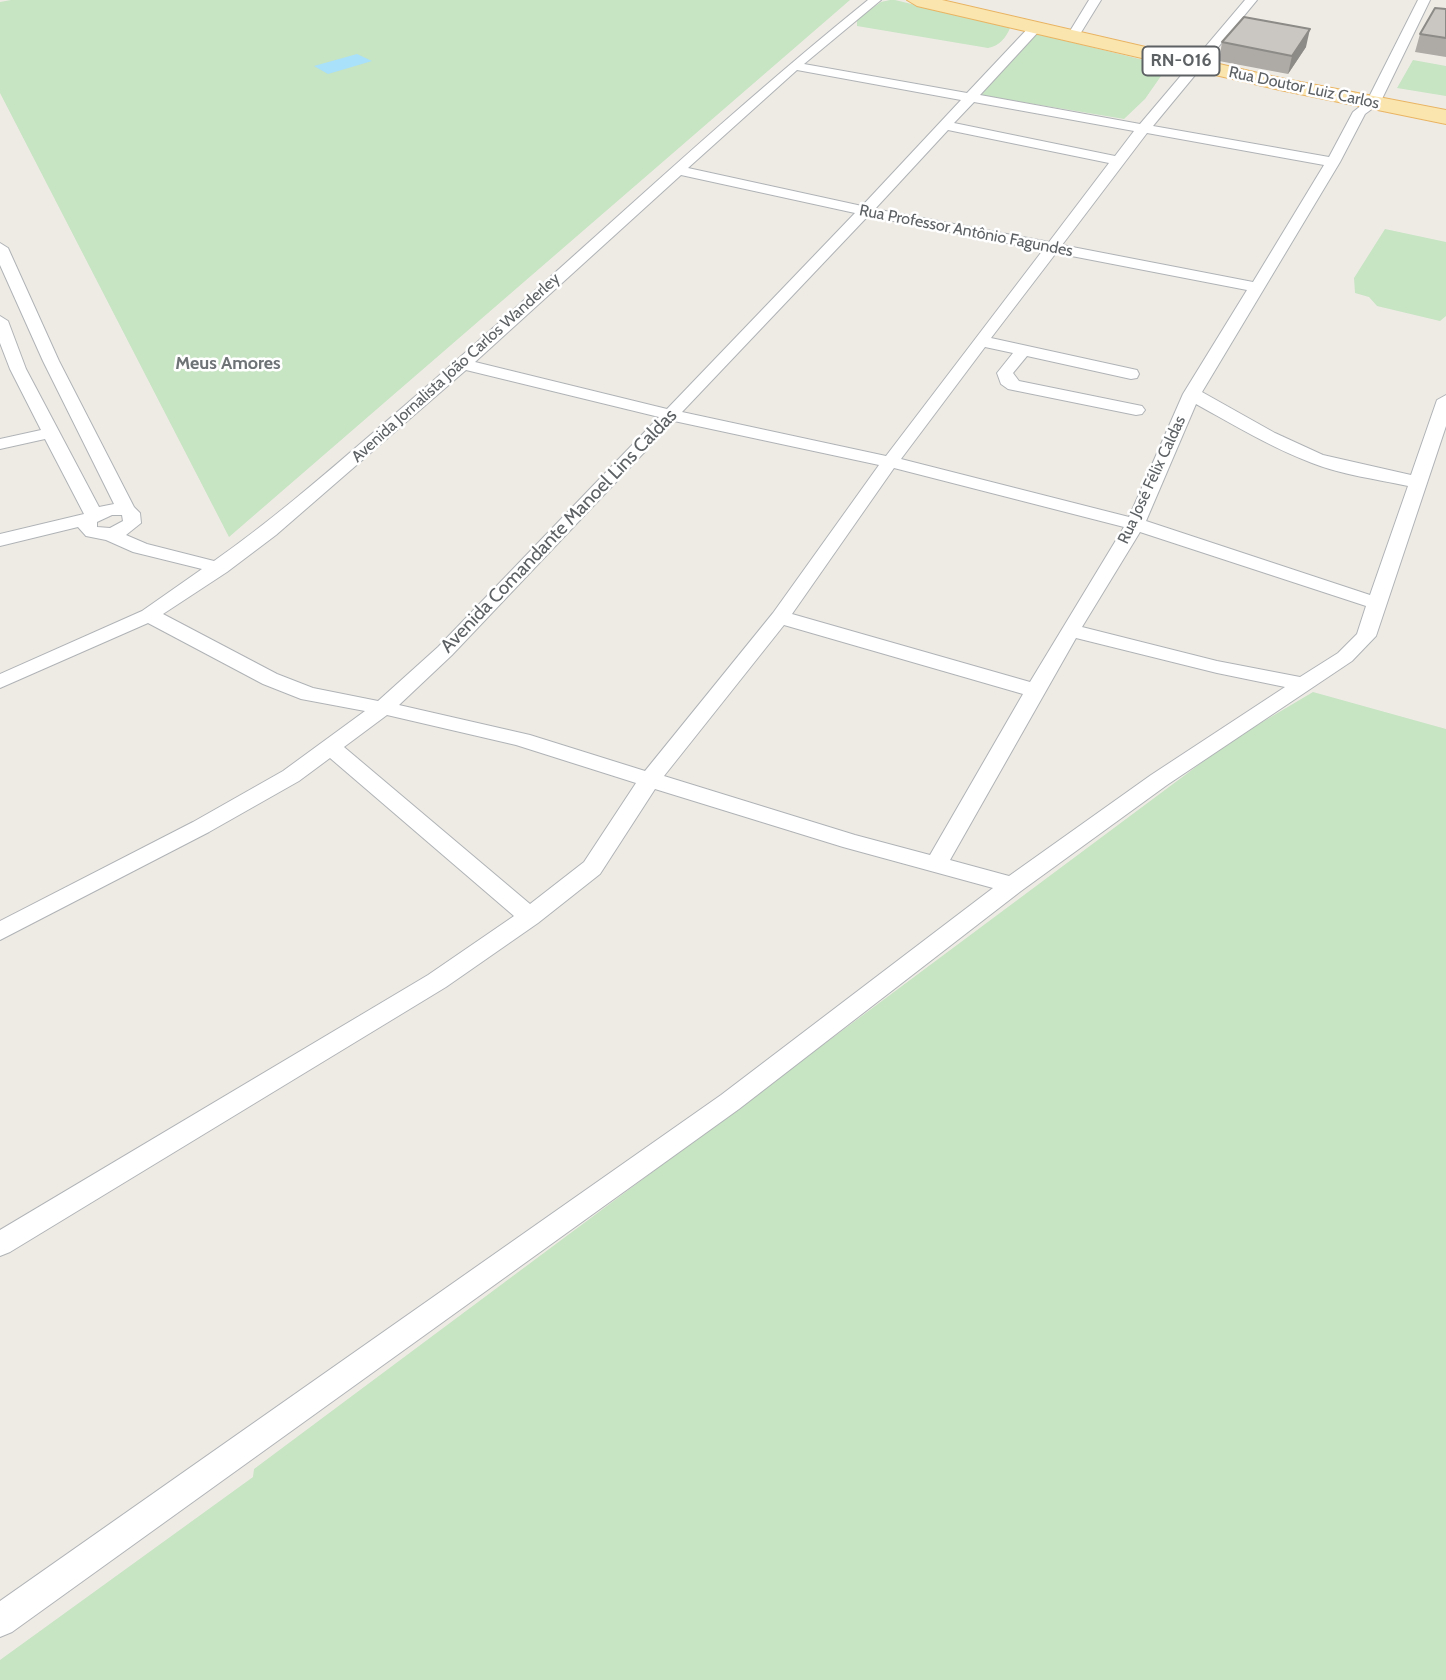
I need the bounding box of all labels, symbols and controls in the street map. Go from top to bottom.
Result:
road number: RN-016 [1142,46,1220,76]
street label: Rua Doutor Luiz Carlos [1227,63,1381,113]
street label: Rua Professor Antônio Fagundes [857,201,1075,261]
street label: Avenida Jornalista João Carlos Wanderley [348,269,564,467]
district label: Meus Amores [175,353,281,375]
street label: Avenida Comandante Manoel Lins Caldas [436,404,682,658]
street label: Rua José Félix Caldas [1114,413,1190,547]

